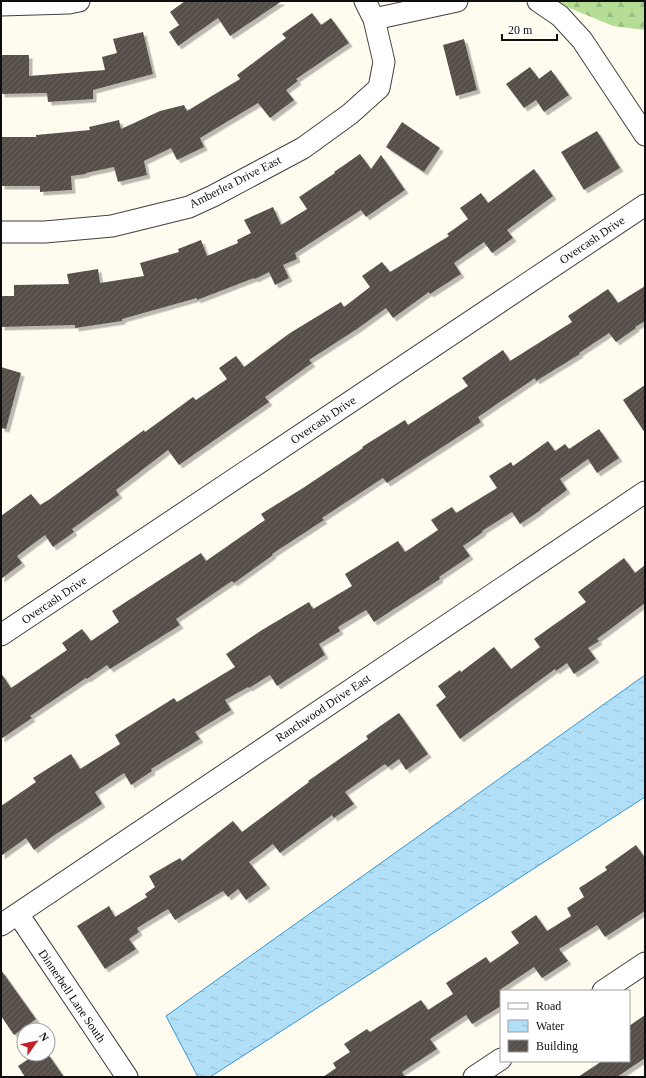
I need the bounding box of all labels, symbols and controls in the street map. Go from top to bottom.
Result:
scale bar [502,16,557,42]
text: 20 m [508,23,533,37]
street label: Amberlea Drive East [187,152,284,211]
street label: Overcash Drive [557,213,627,267]
street label: Overcash Drive [288,393,358,447]
street label: Overcash Drive [19,573,89,627]
street label: Ranchwood Drive East [273,671,374,745]
street label: Dinnerbell Lane South [36,947,108,1045]
legend [500,990,630,1062]
text: Road [536,999,561,1013]
text: Water [536,1019,564,1033]
north arrow [16,1022,56,1062]
text: N [37,1030,52,1043]
text: Building [536,1039,578,1053]

